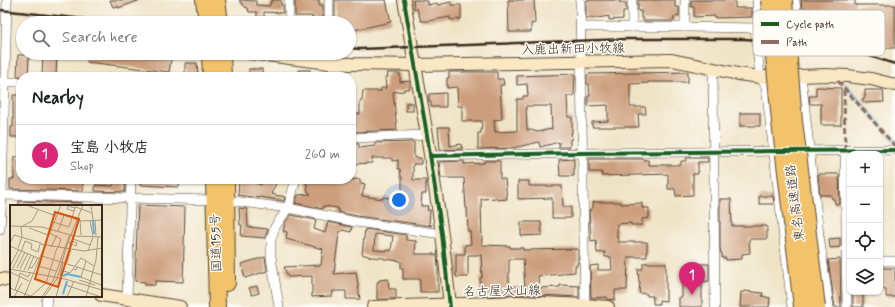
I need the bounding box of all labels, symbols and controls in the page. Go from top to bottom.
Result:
legend [753,10,885,56]
search box [16,16,356,60]
text: Cycle path [786,18,834,32]
icon: search [30,27,52,49]
text: Search here [62,28,138,48]
text: Path [786,36,807,50]
street label: 入鹿出新田小牧線 [521,40,626,59]
text: Nearby [32,87,84,109]
text: 宝島 小牧店 [70,138,149,158]
text: 1 [42,146,48,163]
text: 260 m [305,146,340,163]
map controls [847,151,883,295]
button: + [847,151,883,187]
text: Shop [70,158,94,175]
street label: 東名高速道路 [782,163,809,243]
button: − [847,187,883,223]
your location [389,190,409,210]
inset map [10,205,102,297]
street label: 国道155号 [207,213,226,273]
button: locate [847,223,883,259]
button: layers [847,259,883,295]
pin: 1 [679,262,705,295]
street label: 名古屋犬山線 [463,282,542,301]

